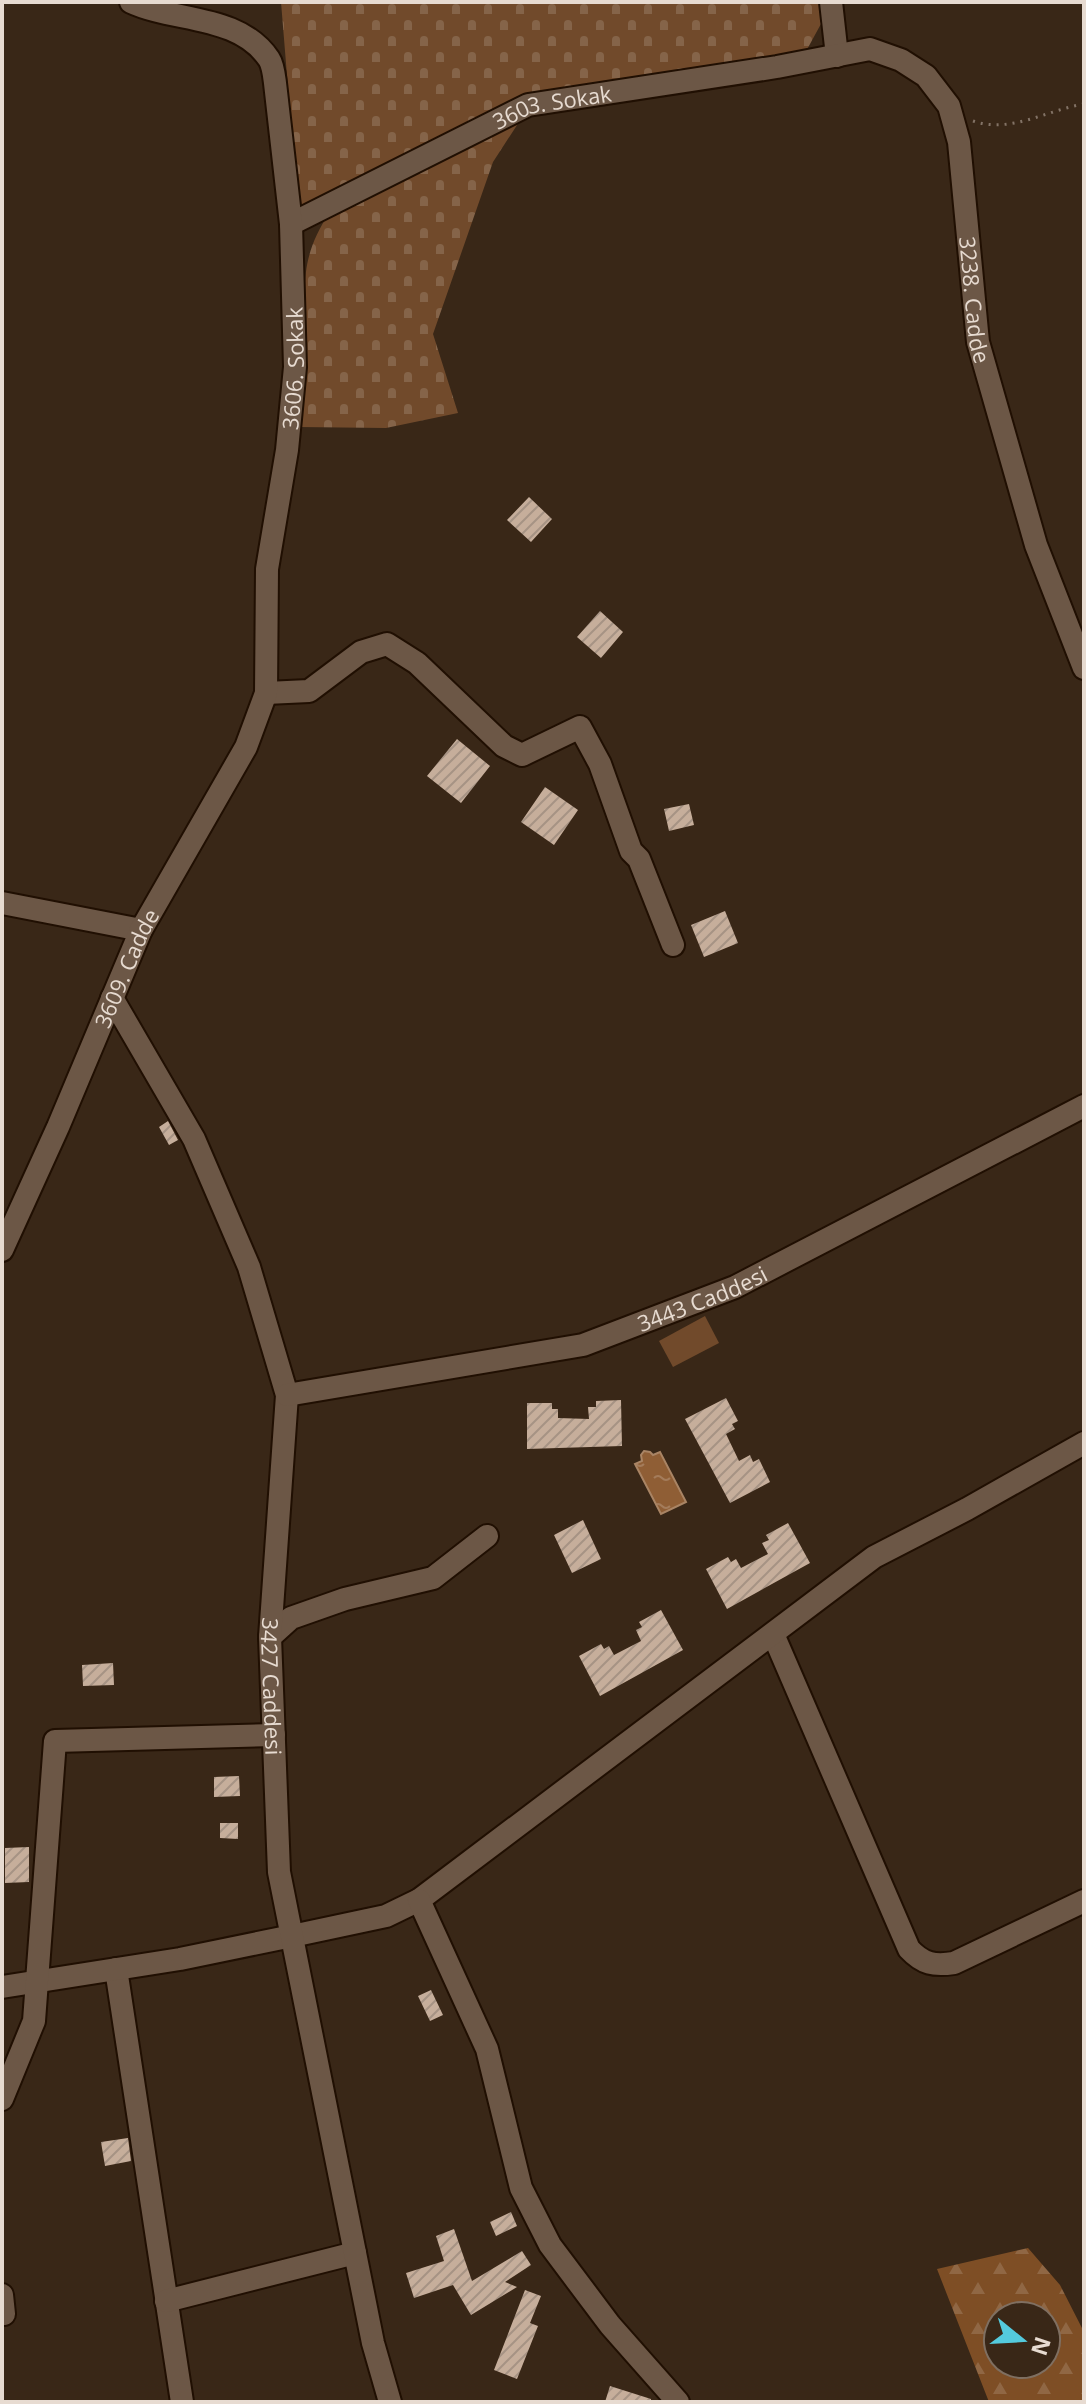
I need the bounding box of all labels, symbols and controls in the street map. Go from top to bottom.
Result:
street label: 3603. Sokak [487,77,614,136]
street label: 3238. Cadde [953,235,998,366]
street label: 3606. Sokak [274,306,310,431]
street label: 3609. Cadde [87,903,165,1032]
street label: 3443 Caddesi [633,1258,772,1338]
street label: 3427 Caddesi [255,1617,290,1756]
north arrow [982,2300,1062,2380]
text: N [1025,2333,1059,2360]

